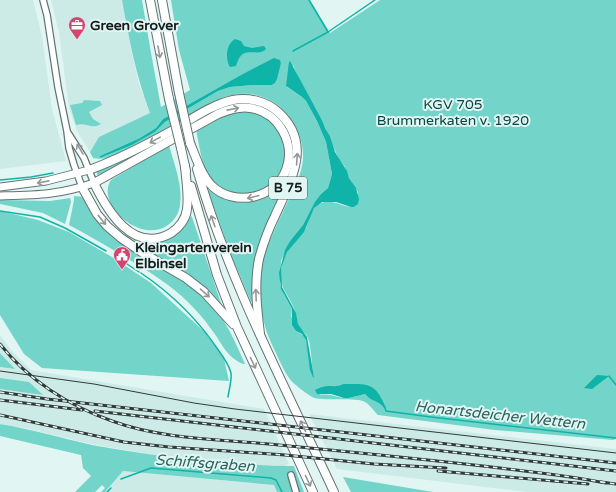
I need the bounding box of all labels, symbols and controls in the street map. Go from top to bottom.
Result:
office icon: Green Grover [67,15,87,40]
place label: Green Grover [90,17,179,34]
one-way arrow [156,45,164,58]
park label: KGV 705 Brummerkaten v. 1920 [377,96,529,129]
one-way arrow [226,105,239,113]
one-way arrow [149,136,161,144]
one-way arrow [75,144,83,156]
one-way arrow [293,153,300,166]
road number: B 75 [269,177,307,199]
one-way arrow [37,178,50,186]
one-way arrow [247,193,260,201]
one-way arrow [98,215,107,226]
one-way arrow [209,215,217,227]
place label: Kleingartenverein Elbinsel [135,239,252,272]
public building icon: Kleingartenverein Elbinsel [112,245,132,270]
one-way arrow [199,288,210,297]
one-way arrow [253,289,260,302]
one-way arrow [250,356,257,368]
water label: Honartsdeicher Wettern [414,397,587,433]
one-way arrow [299,421,306,433]
water label: Schiffsgraben [155,451,256,476]
one-way arrow [305,474,312,486]

